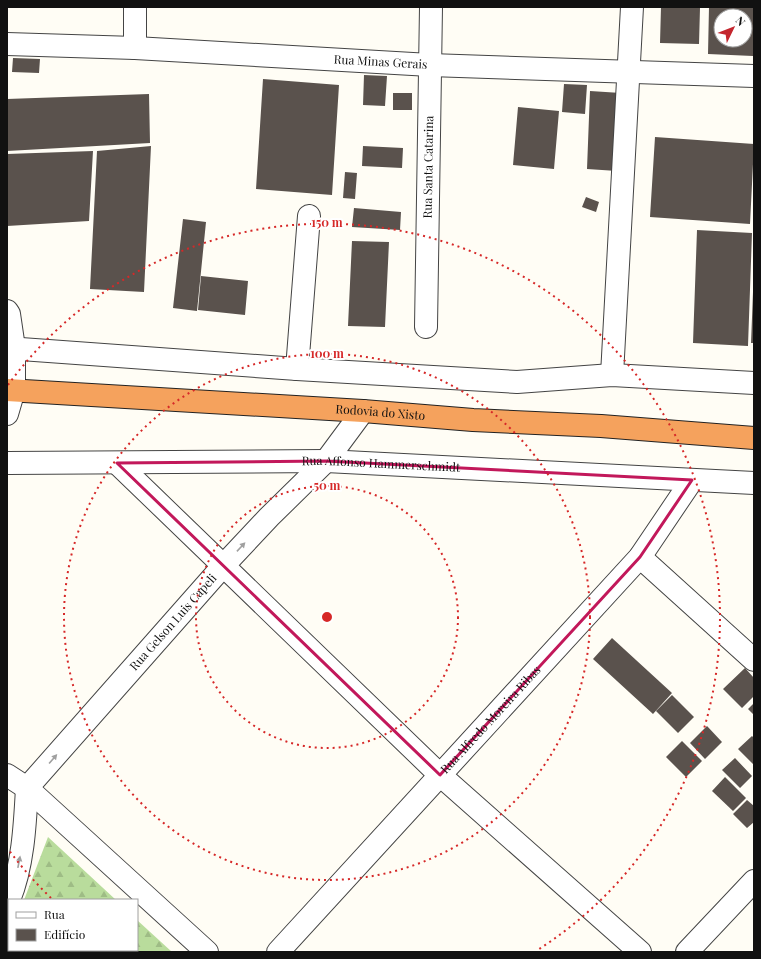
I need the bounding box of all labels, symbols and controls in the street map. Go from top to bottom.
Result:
north arrow [713,8,753,48]
text: N [732,13,749,29]
street label: Rua Minas Gerais [333,50,428,72]
street label: Rua Santa Catarina [419,115,436,219]
text: 150 m [311,214,343,230]
text: 100 m [310,345,344,361]
street label: Rodovia do Xisto [335,400,426,423]
street label: Rua Affonso Hammerschmidt [302,452,461,475]
text: 50 m [314,477,341,493]
one-way arrow [236,542,246,552]
street label: Rua Gelson Luis Capeli [126,570,220,673]
centre of rings [320,610,334,624]
street label: Rua Alfredo Moreira Ribas [437,662,544,777]
one-way arrow [48,754,57,764]
one-way arrow [16,856,22,868]
legend [8,899,138,951]
text: Rua [44,906,65,922]
text: Edifício [44,926,86,942]

